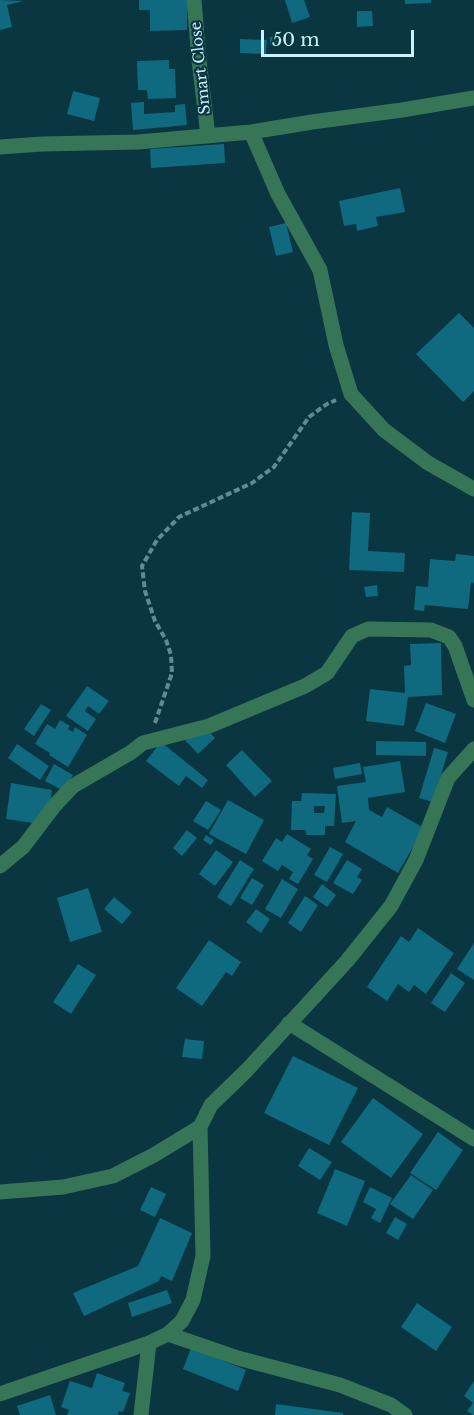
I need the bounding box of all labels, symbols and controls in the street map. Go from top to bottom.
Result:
scale bar [264,18,417,56]
street label: Smart Close [187,21,215,115]
text: 50 m [272,29,320,51]

